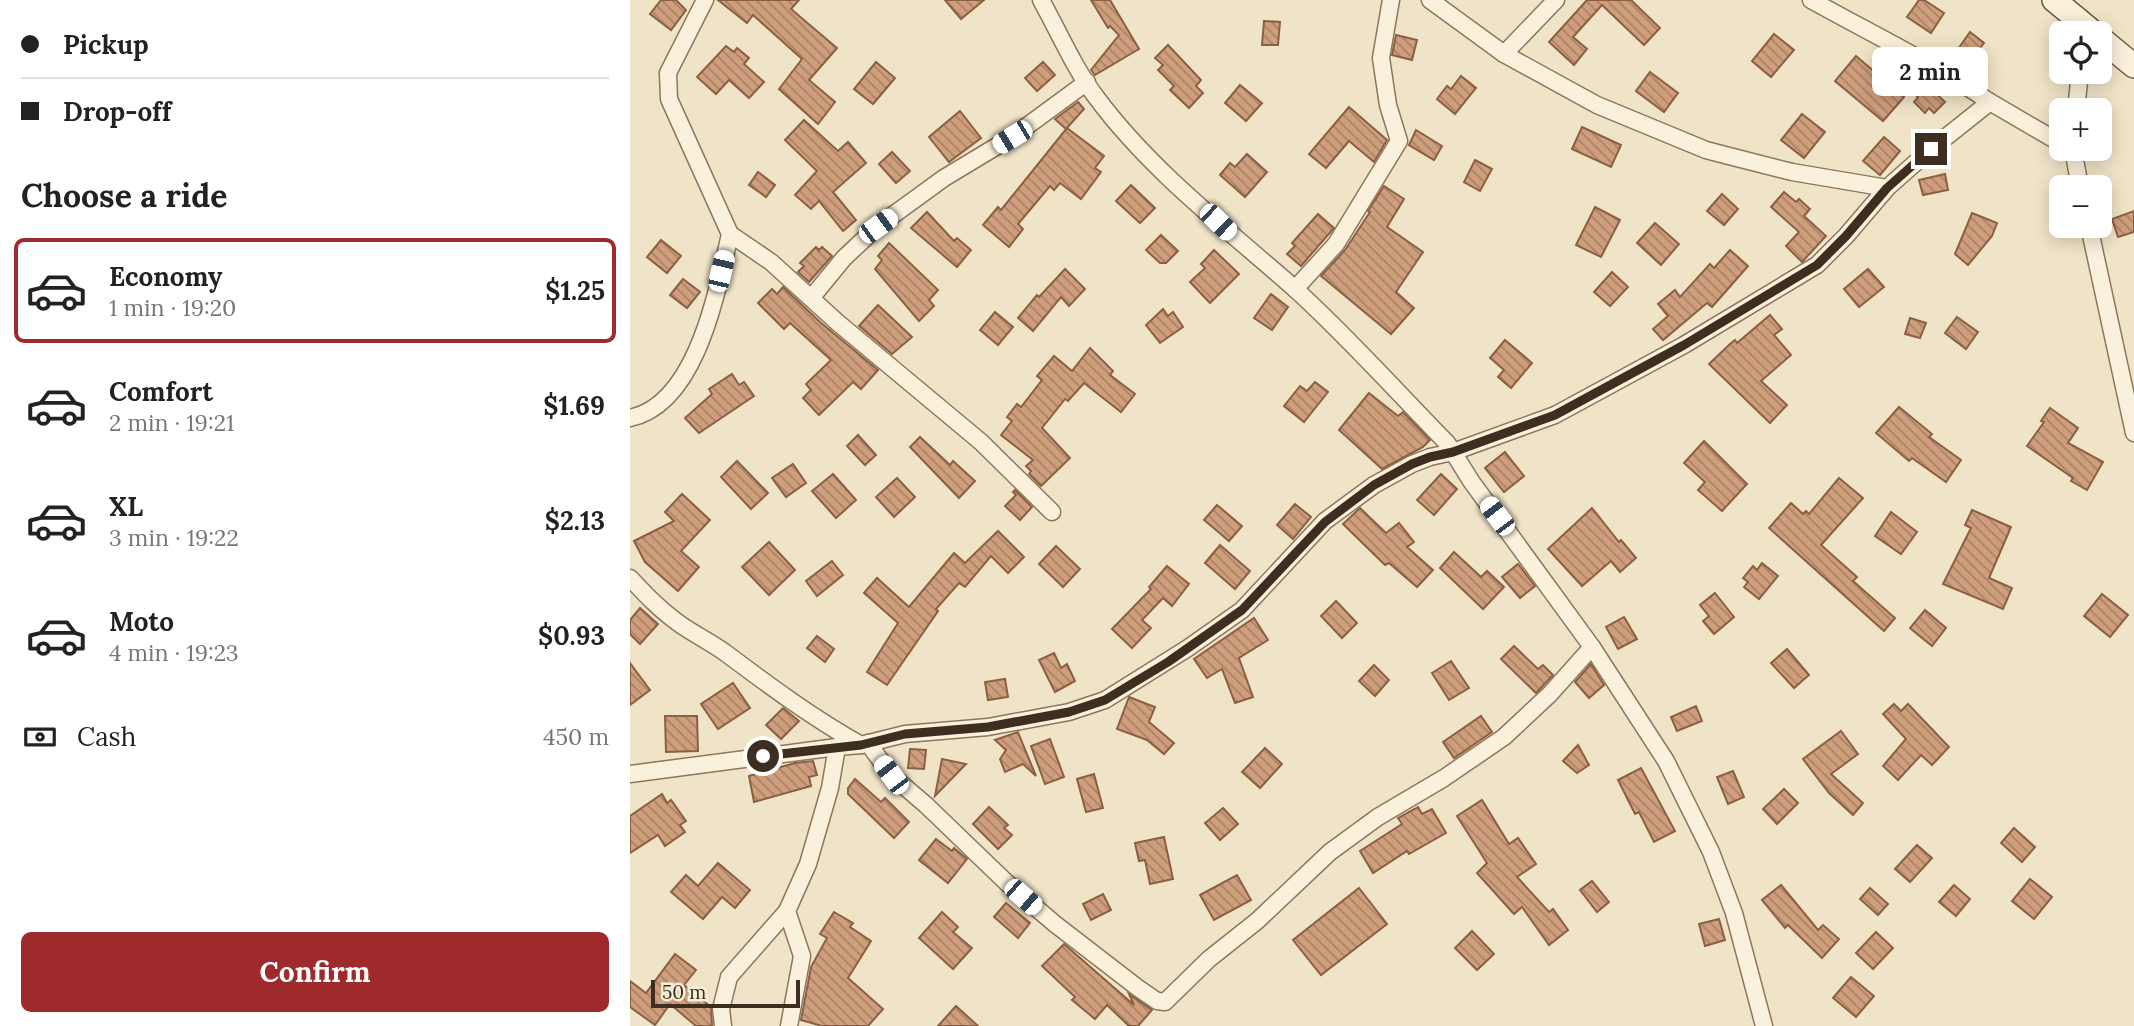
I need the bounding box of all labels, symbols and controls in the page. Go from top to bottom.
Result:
map controls [2049,21,2112,238]
button: locate [2049,21,2112,84]
text: Pickup [63,28,149,61]
callout: 2 min [1873,47,1989,96]
text: 2 min [1899,57,1961,86]
text: Drop-off [63,95,171,128]
button: + [2049,98,2112,161]
car [989,117,1036,157]
route end [1915,133,1947,165]
text: Choose a ride [21,175,228,216]
button: − [2049,175,2112,238]
car [1196,200,1241,244]
car [855,205,902,247]
car [707,248,736,294]
icon: car [25,259,88,322]
text: Economy [109,260,222,293]
text: $1.25 [545,274,605,307]
text: 1 min · 19:20 [109,293,236,322]
icon: car [25,374,88,437]
text: Comfort [109,375,213,408]
text: $1.69 [543,389,605,422]
text: 2 min · 19:21 [109,408,234,437]
icon: car [25,489,88,552]
text: XL [109,490,143,523]
car [1476,493,1519,539]
text: $2.13 [545,504,605,537]
text: 3 min · 19:22 [109,523,239,552]
icon: car [25,604,88,667]
text: Moto [109,605,174,638]
text: $0.93 [538,619,605,652]
text: 4 min · 19:23 [109,638,239,667]
icon: cash [21,718,59,756]
text: Cash [77,720,136,753]
text: 450 m [543,722,609,751]
route start [747,740,779,772]
car [870,752,913,798]
car [1001,875,1046,919]
button: Confirm [21,932,609,1012]
scale bar [651,977,800,1009]
text: 50 m [662,980,706,1004]

